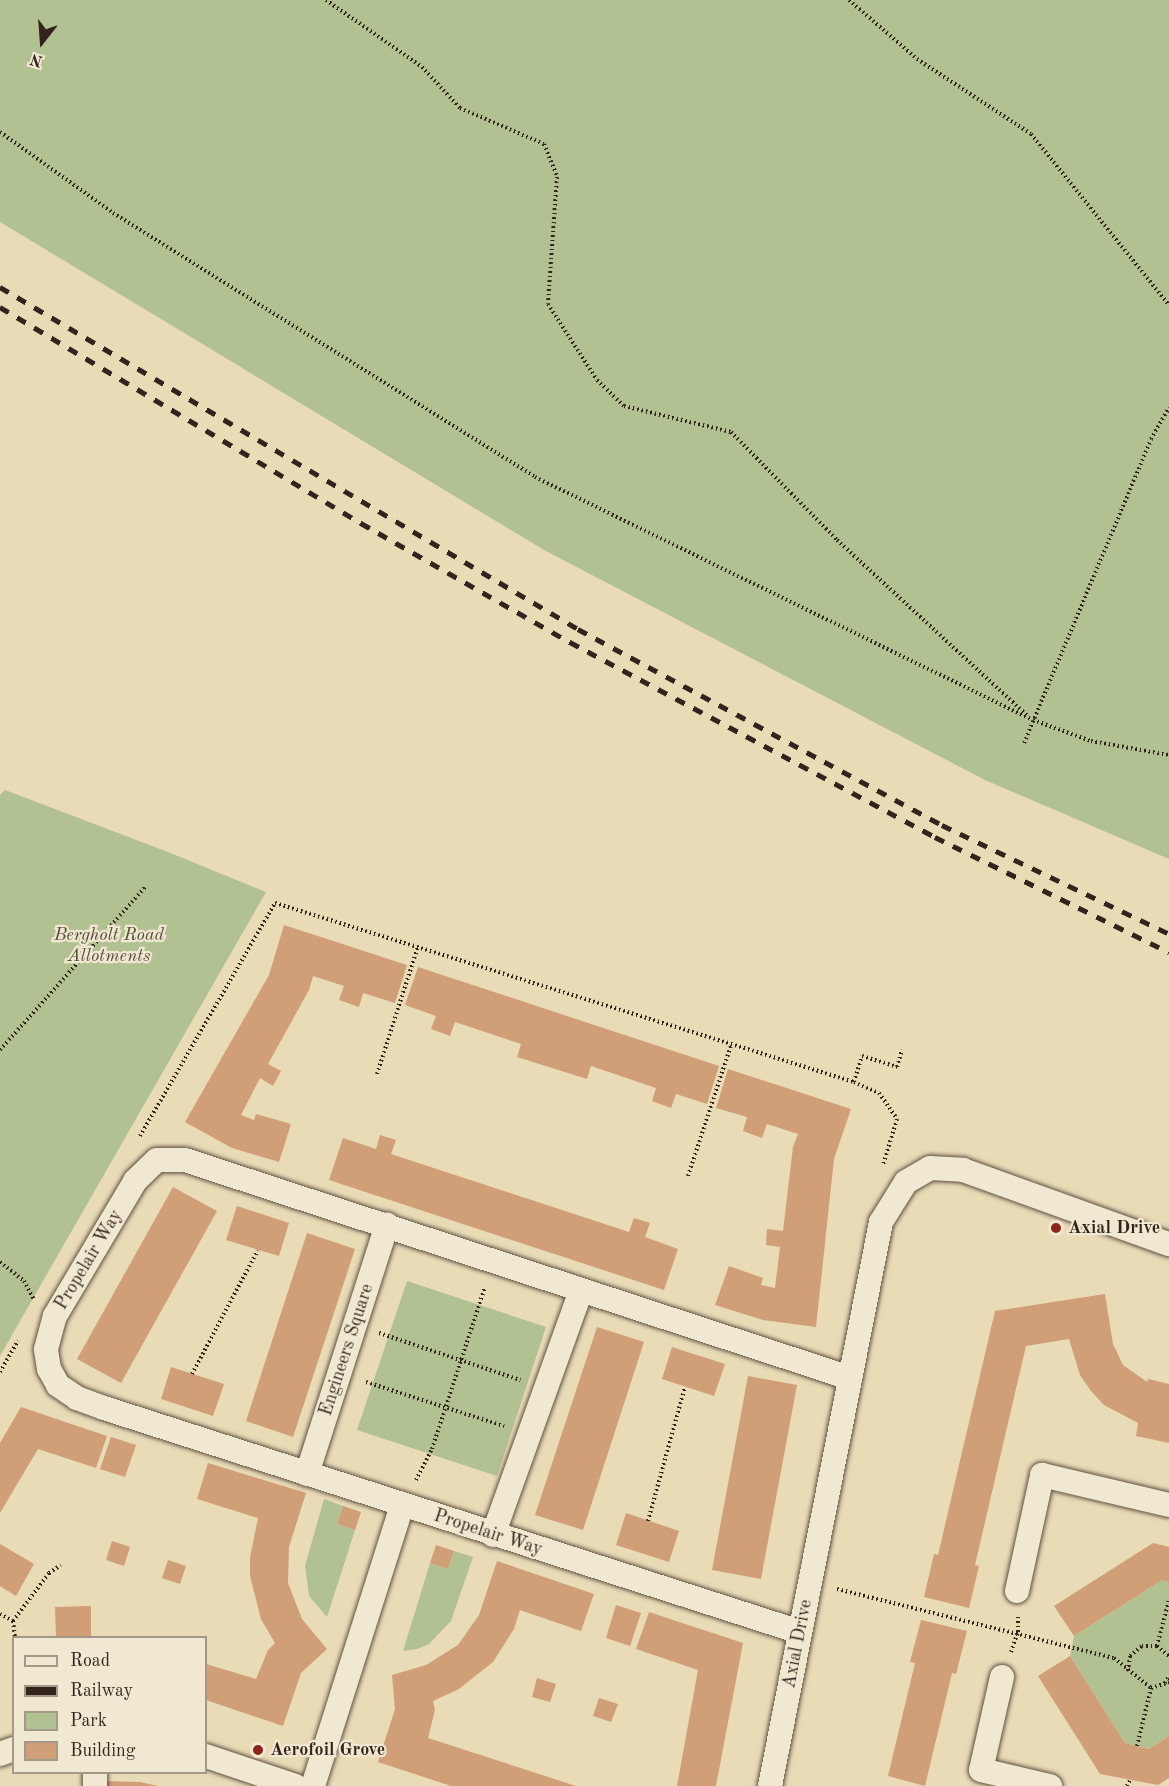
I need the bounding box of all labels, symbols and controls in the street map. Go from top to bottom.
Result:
north arrow [12,12,72,72]
text: N [29,50,45,69]
park label: Bergholt Road Allotments [54,925,164,968]
street label: Propelair Way [51,1206,127,1314]
place label: Axial Drive [1068,1217,1160,1239]
marker: Axial Drive [1049,1221,1063,1235]
street label: Engineers Square [315,1281,379,1419]
street label: Propelair Way [431,1505,545,1561]
street label: Axial Drive [779,1598,817,1690]
legend [12,1636,207,1774]
text: Road [70,1652,110,1670]
text: Railway [70,1682,133,1700]
text: Park [70,1712,107,1730]
place label: Aerofoil Grove [270,1739,385,1761]
text: Building [70,1742,135,1760]
marker: Aerofoil Grove [251,1743,265,1757]

